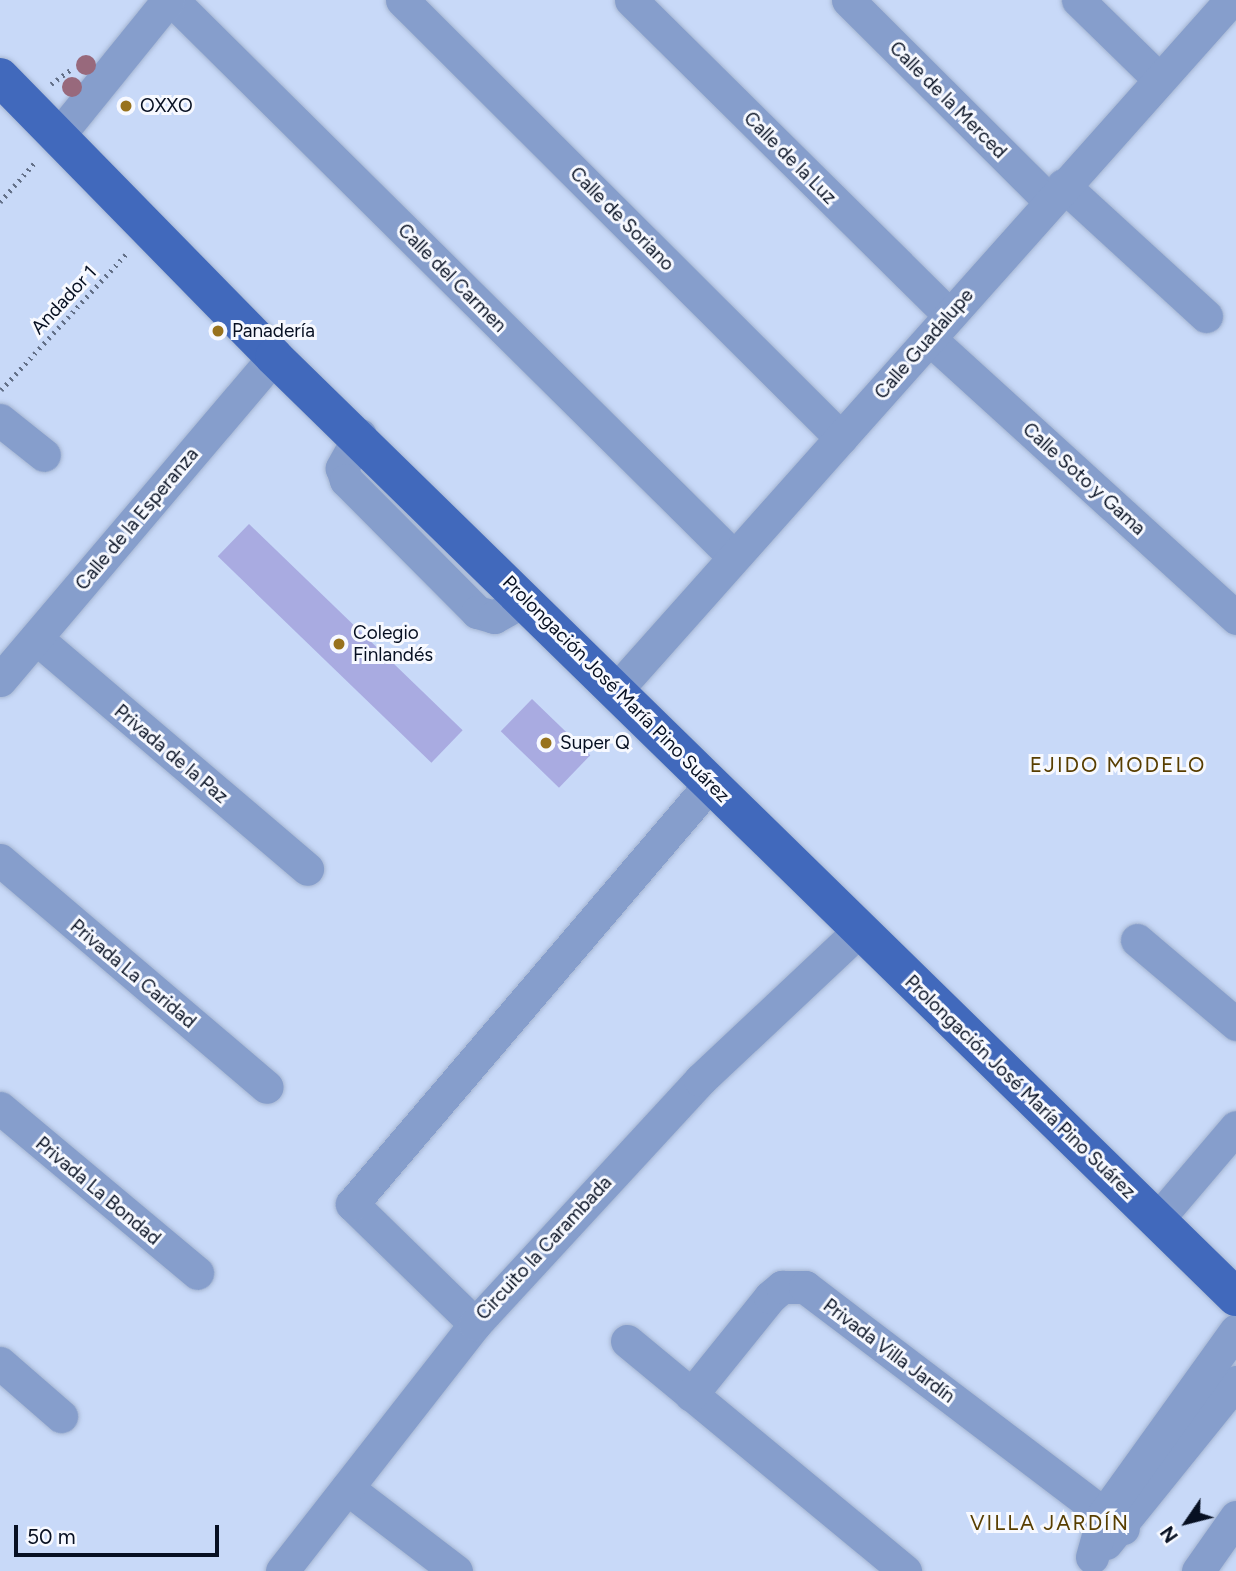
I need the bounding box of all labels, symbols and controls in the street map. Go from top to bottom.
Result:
street label: Calle de la Merced [885,37,1011,163]
place label: OXXO [140,95,193,117]
marker: OXXO [118,98,134,114]
street label: Calle de la Luz [739,107,841,209]
street label: Calle de Soriano [565,162,679,276]
street label: Calle del Carmen [393,219,511,337]
street label: Andador 1 [27,261,101,339]
street label: Calle Guadalupe [870,284,978,404]
place label: Panadería [232,320,315,342]
marker: Panadería [210,323,226,339]
street label: Calle Soto y Gama [1018,418,1150,540]
street label: Calle de la Esperanza [71,443,203,595]
street label: Prolongación José María Pino Suárez [498,571,734,807]
place label: Colegio Finlandés [353,622,433,666]
marker: Colegio Finlandés [331,636,347,652]
street label: Privada de la Paz [110,700,232,808]
place label: Super Q [560,732,630,754]
marker: Super Q [538,735,554,751]
district label: EJIDO MODELO [1031,752,1205,778]
street label: Privada La Caridad [66,915,200,1033]
street label: Prolongación José María Pino Suárez [900,971,1140,1203]
street label: Privada La Bondad [31,1132,165,1250]
street label: Circuito la Carambada [471,1171,617,1325]
street label: Privada Villa Jardín [819,1294,959,1408]
north arrow [1152,1487,1222,1557]
district label: VILLA JARDÍN [971,1510,1129,1536]
scale bar [18,1512,222,1556]
text: N [1156,1522,1183,1547]
text: 50 m [27,1524,76,1549]

